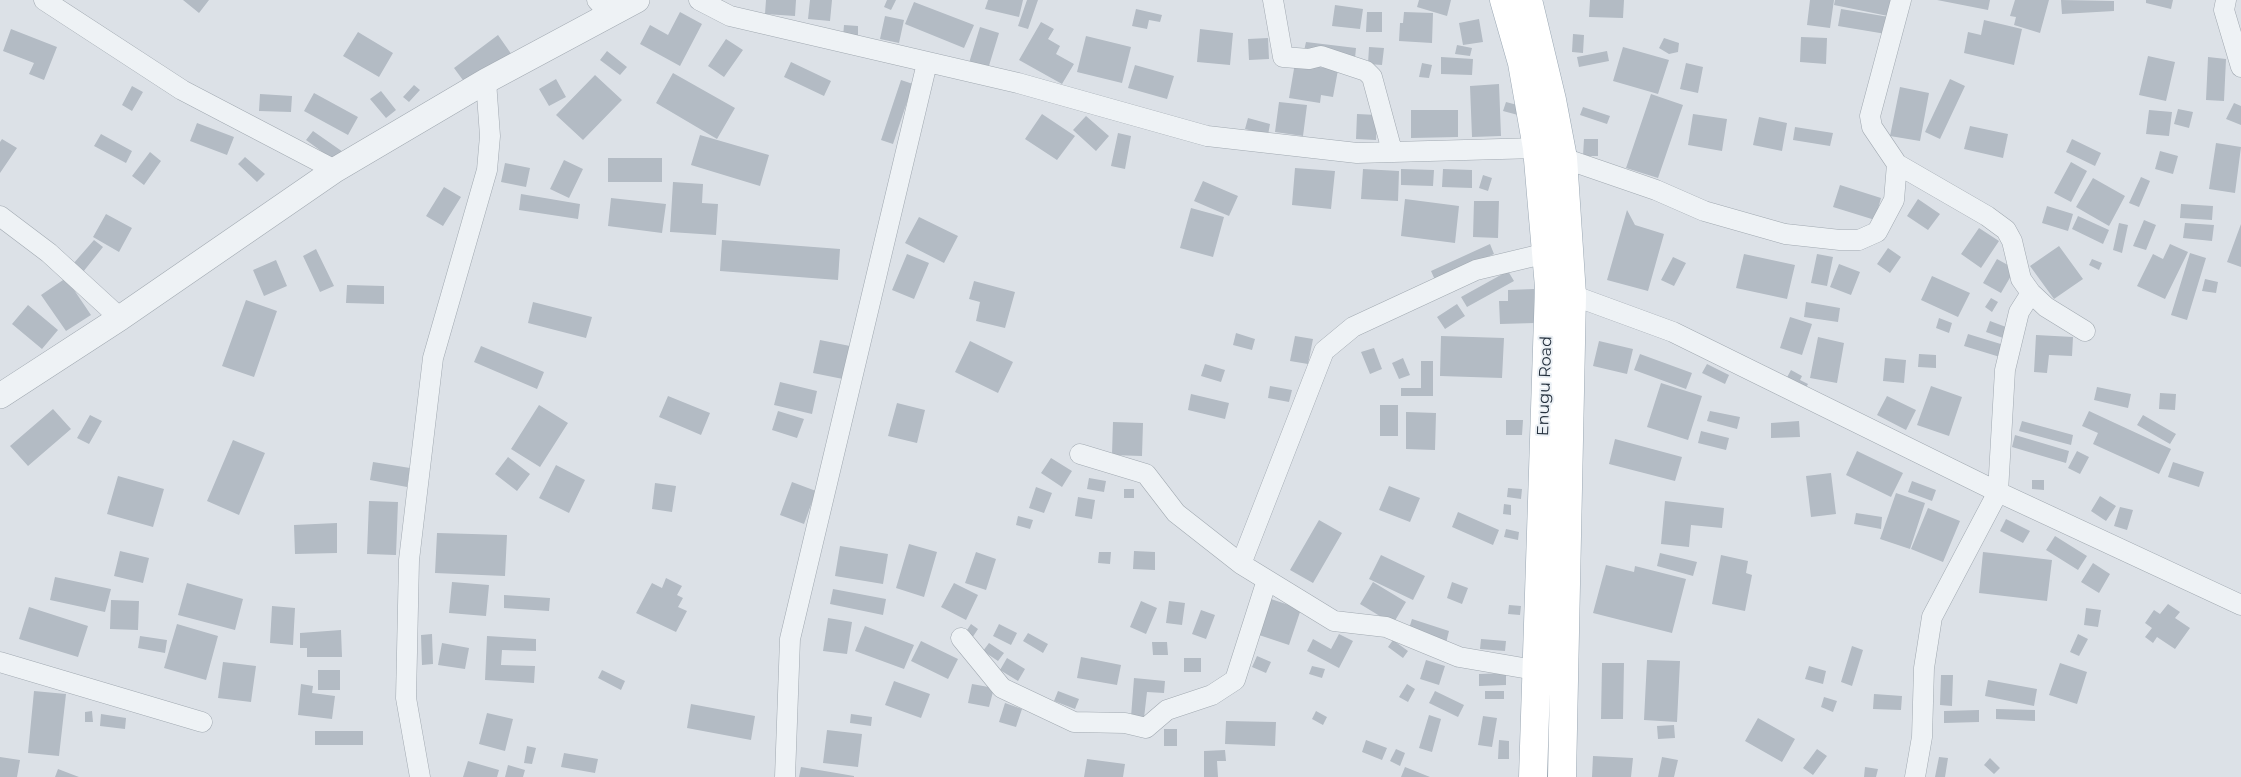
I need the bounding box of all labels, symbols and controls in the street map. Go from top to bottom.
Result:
street label: Enugu Road [1534,336,1556,436]

